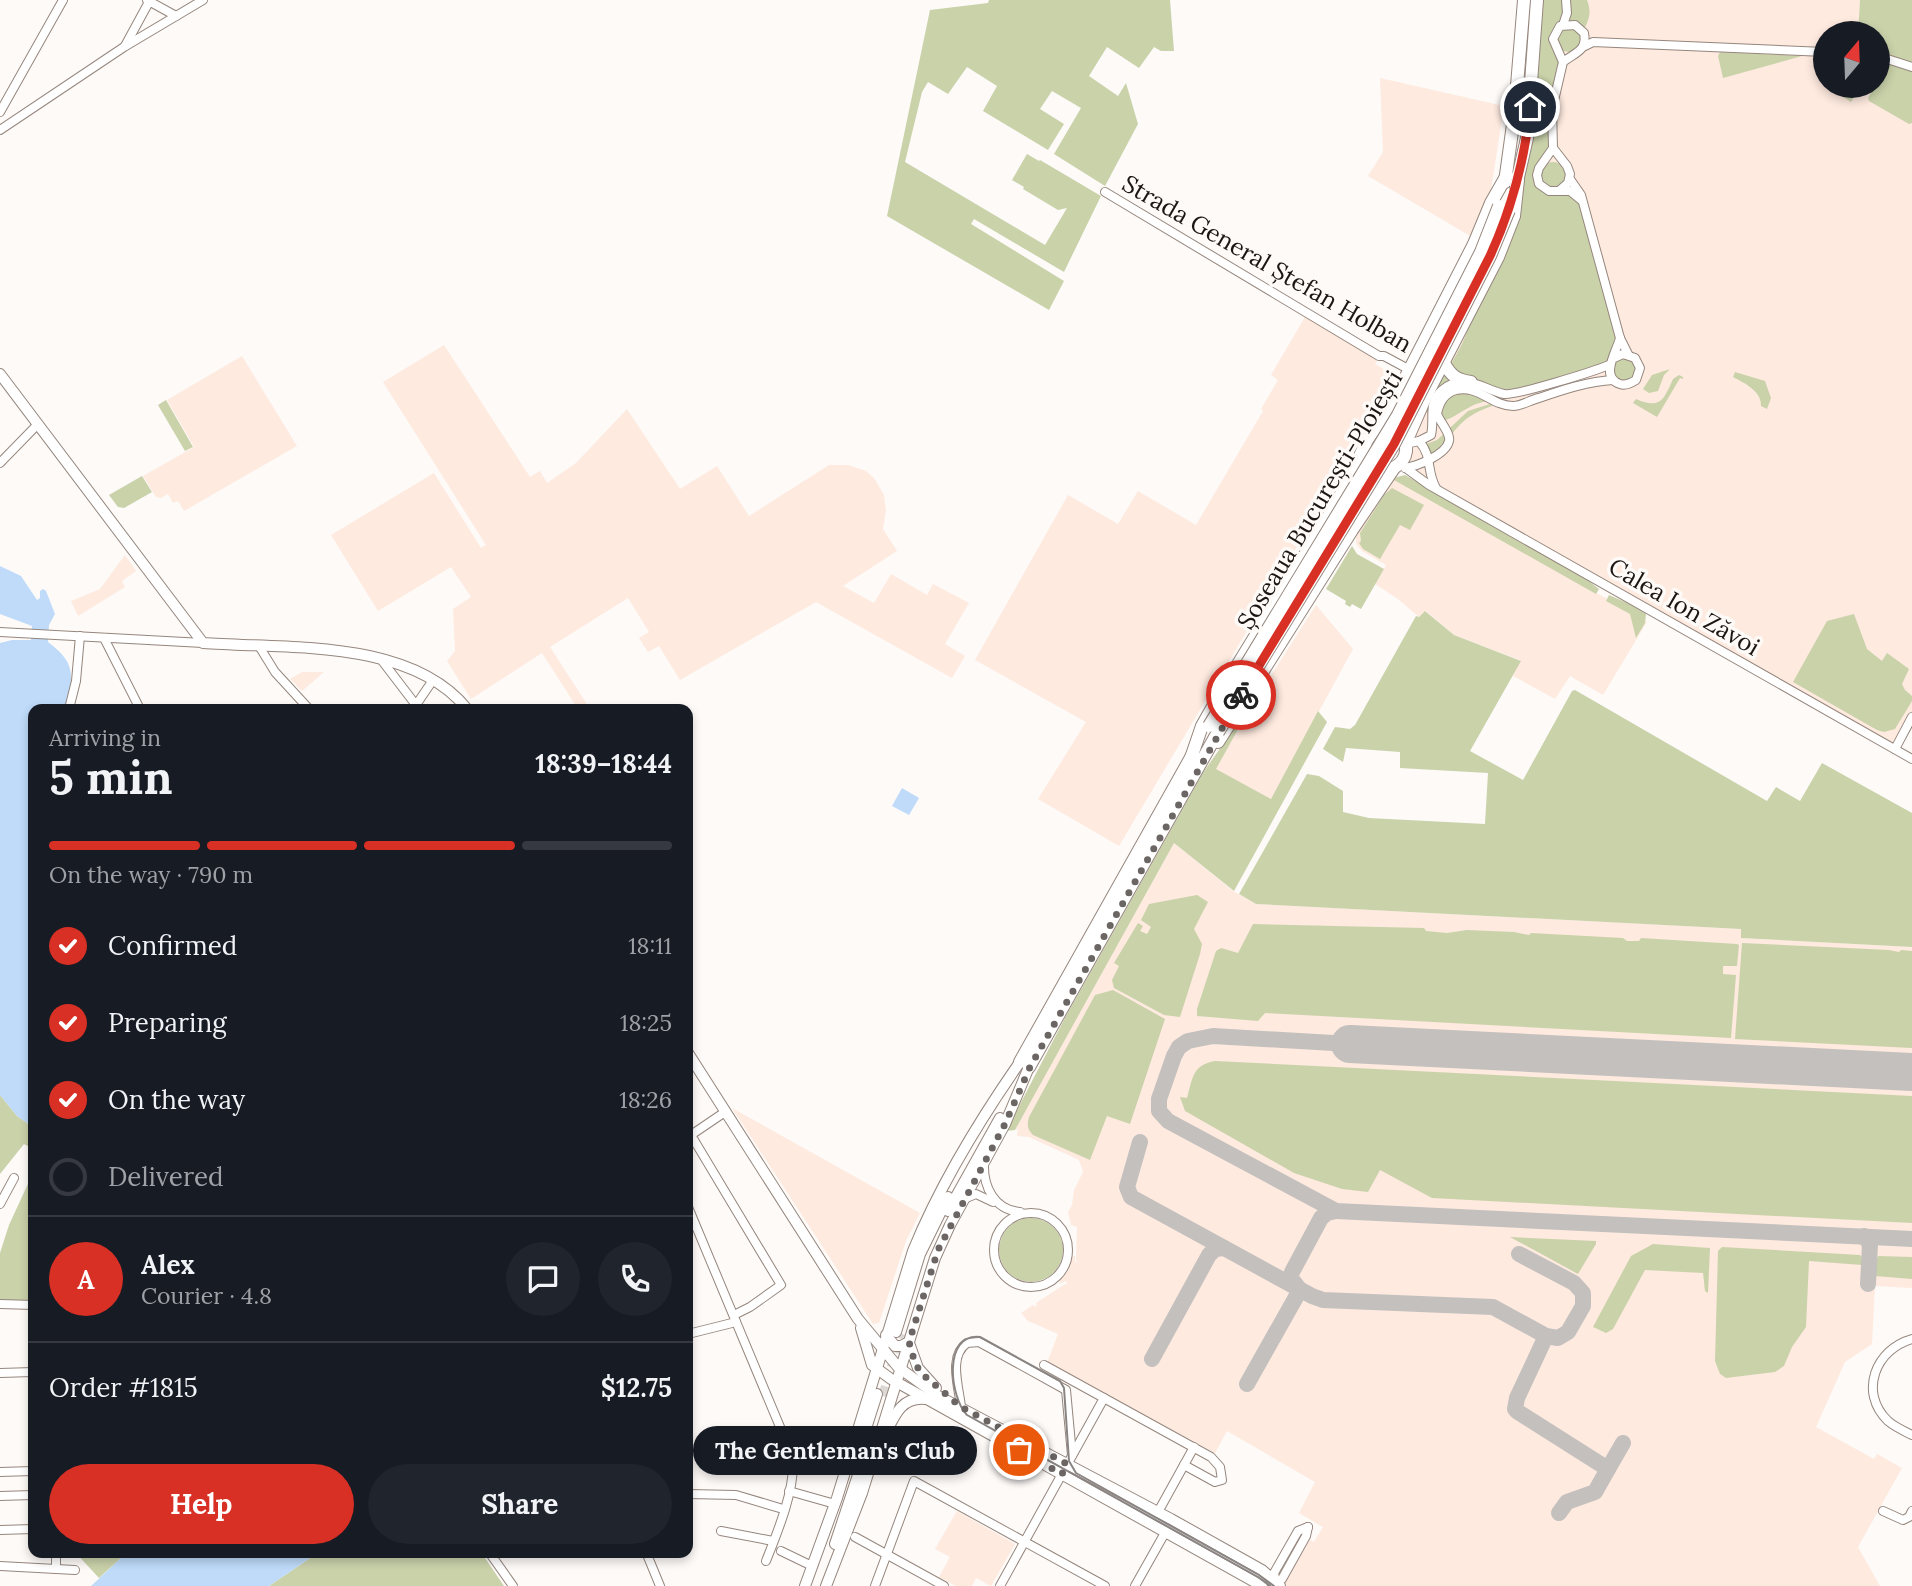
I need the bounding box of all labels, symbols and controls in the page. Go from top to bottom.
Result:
north arrow [1813,21,1890,98]
map controls [1813,21,1890,98]
pin [1500,77,1560,137]
icon: home [1511,88,1549,126]
street label: Strada General Ștefan Holban [1117,168,1418,359]
street label: Șoseaua București-Ploiești [1230,365,1409,635]
street label: Calea Ion Zăvoi [1603,551,1765,662]
courier [1206,660,1276,730]
icon: bike [1222,676,1260,714]
text: Arriving in [49,723,161,752]
text: 18:39–18:44 [535,747,672,780]
text: 5 min [49,748,173,807]
text: On the way · 790 m [49,860,253,889]
icon: check [49,927,87,965]
text: Confirmed [108,929,237,962]
text: 18:11 [628,931,672,960]
icon: check [49,1004,87,1042]
text: Preparing [108,1006,227,1039]
text: 18:25 [620,1008,672,1037]
icon: check [49,1081,87,1119]
text: On the way [108,1083,245,1116]
text: 18:26 [619,1085,672,1114]
text: Delivered [108,1160,224,1193]
button: chat [506,1242,580,1316]
button: phone [598,1242,672,1316]
text: Alex [141,1248,195,1281]
text: A [77,1263,95,1296]
text: Courier · 4.8 [141,1281,272,1310]
text: Order #1815 [49,1371,198,1404]
text: $12.75 [601,1371,672,1404]
pin [989,1420,1049,1480]
callout: The Gentleman's Club [694,1426,977,1474]
icon: bag [1000,1431,1038,1469]
text: The Gentleman's Club [715,1436,955,1465]
button: Help [49,1464,354,1544]
button: Share [368,1464,672,1544]

